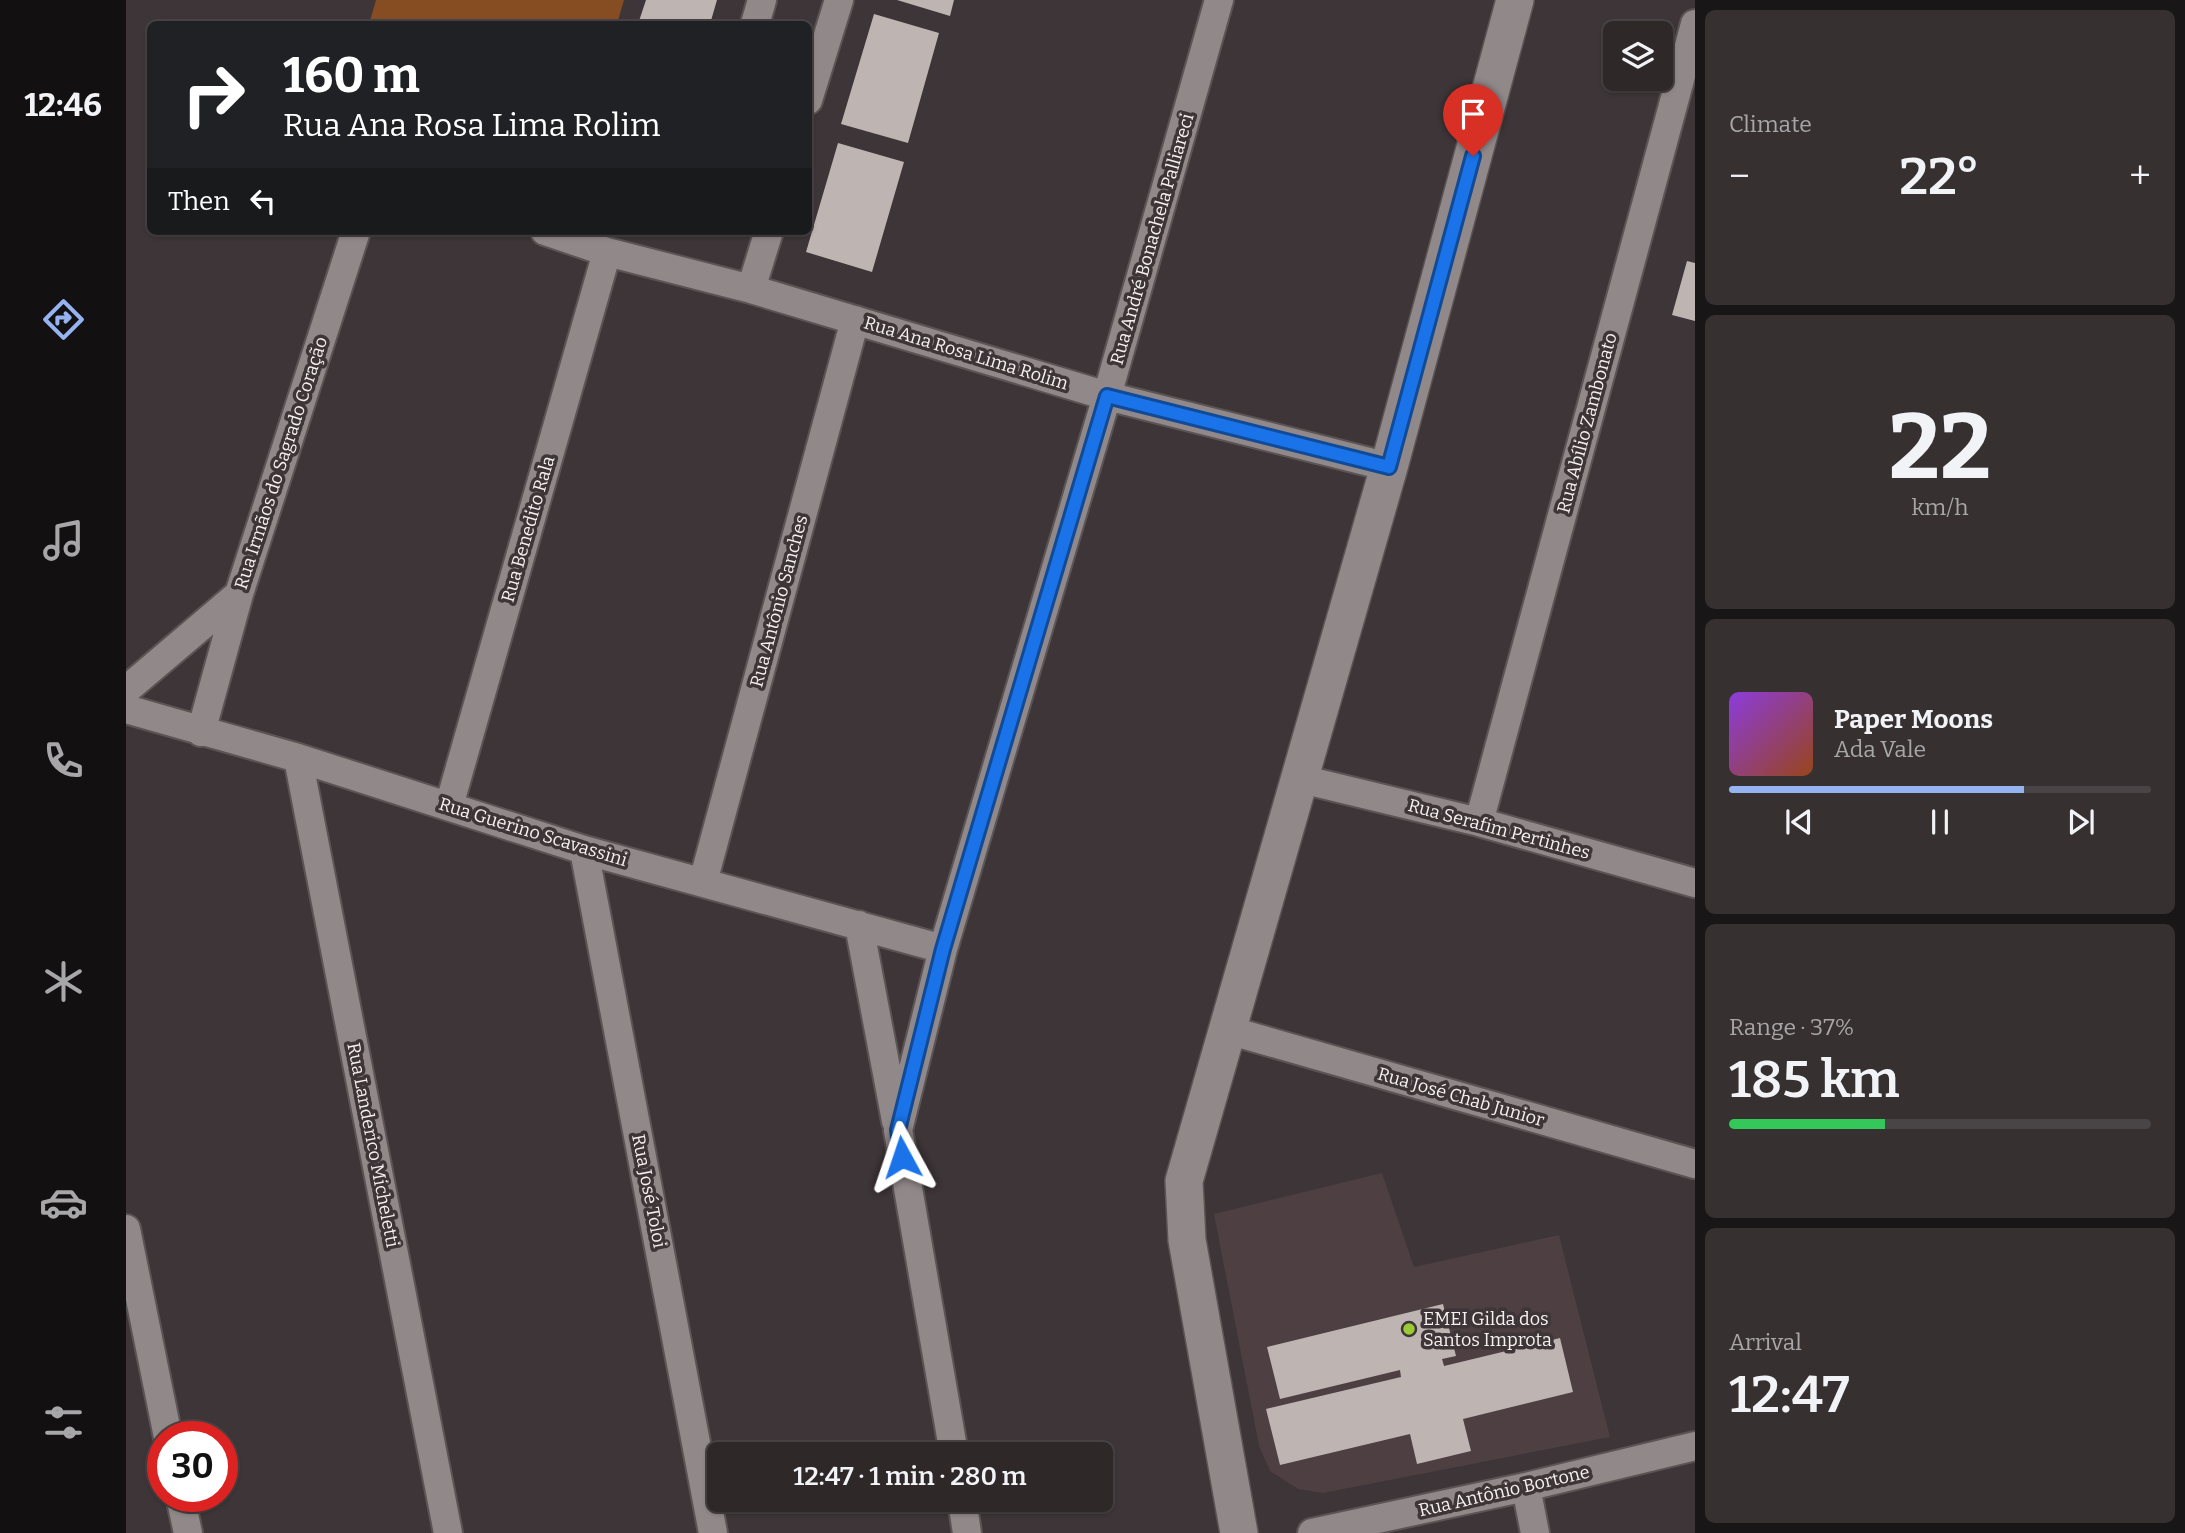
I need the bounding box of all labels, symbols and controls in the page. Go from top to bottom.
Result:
map controls [1603,21,1673,91]
button: layers [1603,21,1673,91]
text: 160 m [283,46,420,105]
icon: right [168,49,259,140]
pin [1443,84,1503,156]
text: 12:46 [24,86,102,124]
icon: arrive [1454,95,1492,133]
text: Rua Ana Rosa Lima Rolim [283,106,661,144]
text: Climate [1729,110,1812,138]
street label: Rua André Bonachela Palliareci [1106,111,1198,367]
text: 22° [1899,145,1980,208]
text: − [1729,153,1750,199]
text: + [2129,153,2151,199]
icon: left [244,182,282,220]
text: Then [168,186,230,217]
icon: directions [39,295,88,344]
street label: Rua Ana Rosa Lima Rolim [861,311,1071,395]
street label: Rua Abílio Zambonato [1552,330,1622,516]
street label: Rua Irmãos do Sagrado Coração [230,334,332,592]
text: 22 [1889,393,1991,502]
street label: Rua Benedito Rala [497,453,559,605]
text: km/h [1912,493,1968,521]
street label: Rua Antônio Sanches [745,512,813,690]
icon: music [39,516,88,565]
text: Paper Moons [1834,704,1993,735]
text: Ada Vale [1834,735,1926,763]
icon: phone [39,736,88,785]
street label: Rua Guerino Scavassini [436,793,630,871]
street label: Rua Serafim Pertinhes [1406,794,1592,864]
icon: previous [1780,803,1818,841]
icon: pause [1921,803,1959,841]
icon: next [2062,803,2100,841]
icon: climate [39,957,88,1006]
text: Range · 37% [1729,1013,1854,1041]
street label: Rua Landerico Micheletti [342,1041,404,1249]
text: 185 km [1729,1048,1900,1111]
street label: Rua José Chab Junior [1375,1063,1547,1131]
position arrow [865,1120,939,1194]
street label: Rua José Toloi [627,1132,671,1250]
icon: car [39,1178,88,1227]
place label: EMEI Gilda dos Santos Improta [1423,1308,1552,1351]
marker: EMEI Gilda dos Santos Improta [1401,1321,1417,1337]
text: Arrival [1729,1328,1802,1356]
text: 12:47 [1729,1363,1850,1426]
icon: filters [39,1398,88,1447]
speed limit sign: 30 [147,1421,238,1512]
text: 12:47 · 1 min · 280 m [793,1461,1027,1492]
street label: Rua Antônio Bortone [1416,1461,1592,1521]

